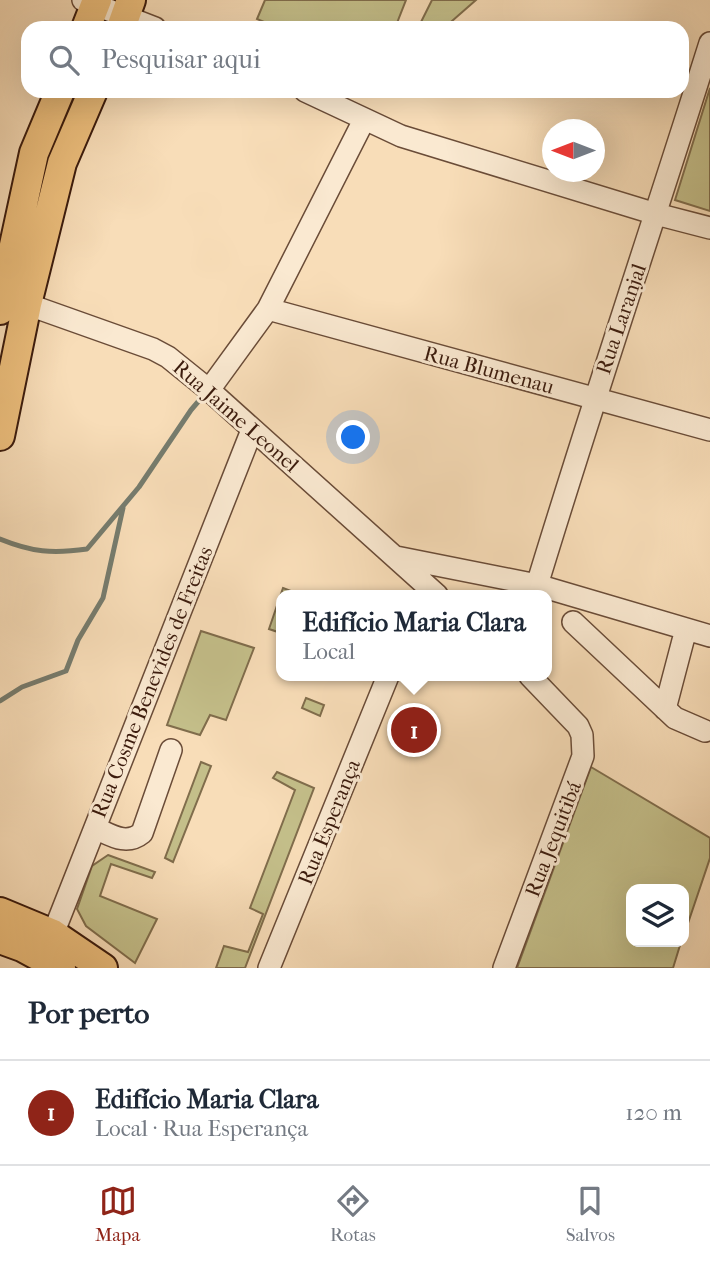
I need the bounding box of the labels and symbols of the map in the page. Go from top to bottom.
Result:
north arrow [542,119,605,182]
street label: Rua Laranjal [591,261,651,377]
street label: Rua Blumenau [421,341,557,399]
street label: Rua Jaime Leonel [168,355,304,477]
your location [336,420,370,454]
street label: Rua Cosme Benevides de Freitas [86,543,218,821]
pin: 1 [391,704,437,756]
street label: Rua Esperança [293,756,365,888]
street label: Rua Jequitibá [520,778,586,900]

